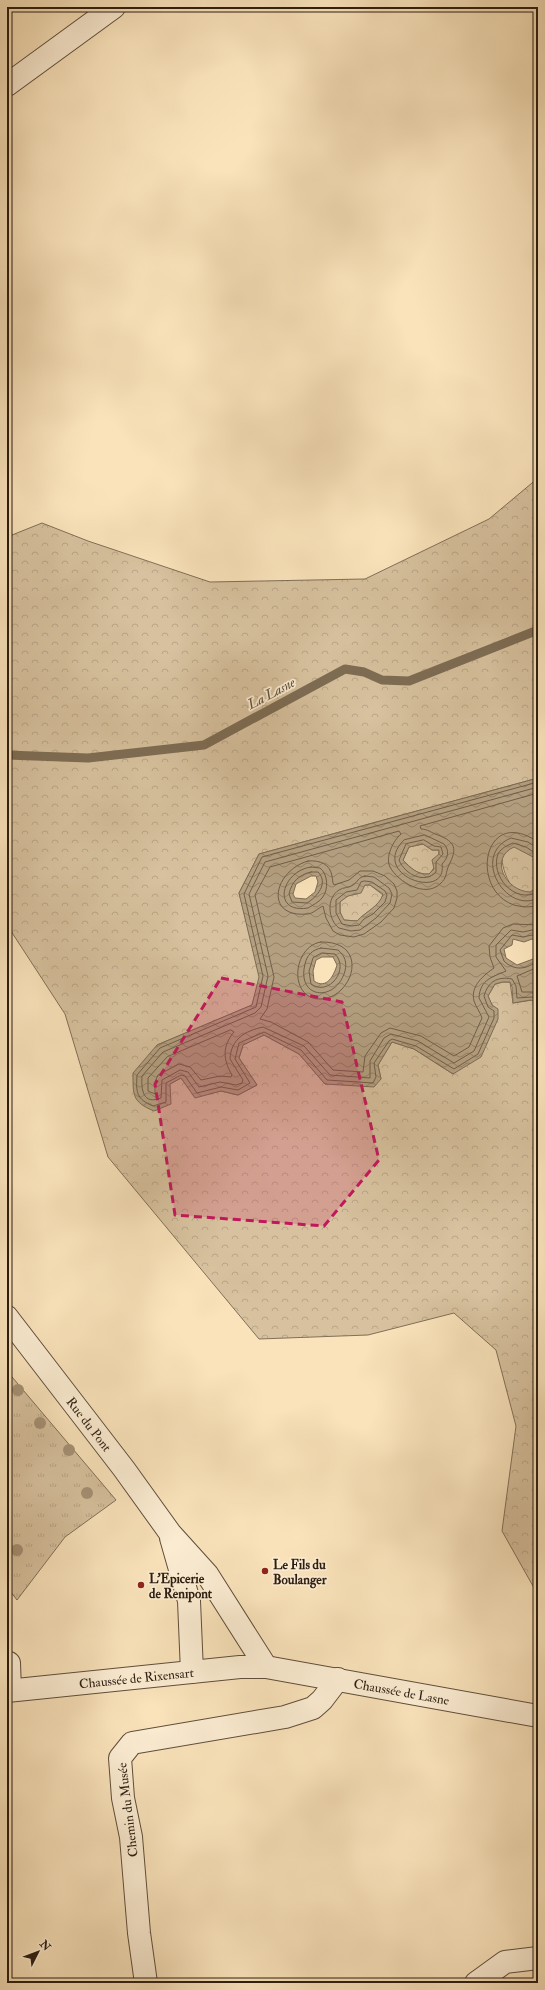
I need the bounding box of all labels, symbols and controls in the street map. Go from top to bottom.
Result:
water label: La Lasne [244,674,298,714]
street label: Rue du Pont [63,1394,115,1455]
place label: Le Fils du Boulanger [273,1557,328,1589]
marker: Le Fils du Boulanger [260,1566,270,1576]
place label: L'Epicerie de Renipont [149,1571,213,1603]
marker: L'Epicerie de Renipont [136,1580,146,1590]
street label: Chaussée de Rixensart [78,1665,194,1693]
street label: Chaussée de Lasne [352,1676,451,1709]
street label: Chemin du Musée [114,1761,142,1858]
north arrow [18,1932,58,1972]
text: N [36,1937,54,1955]

